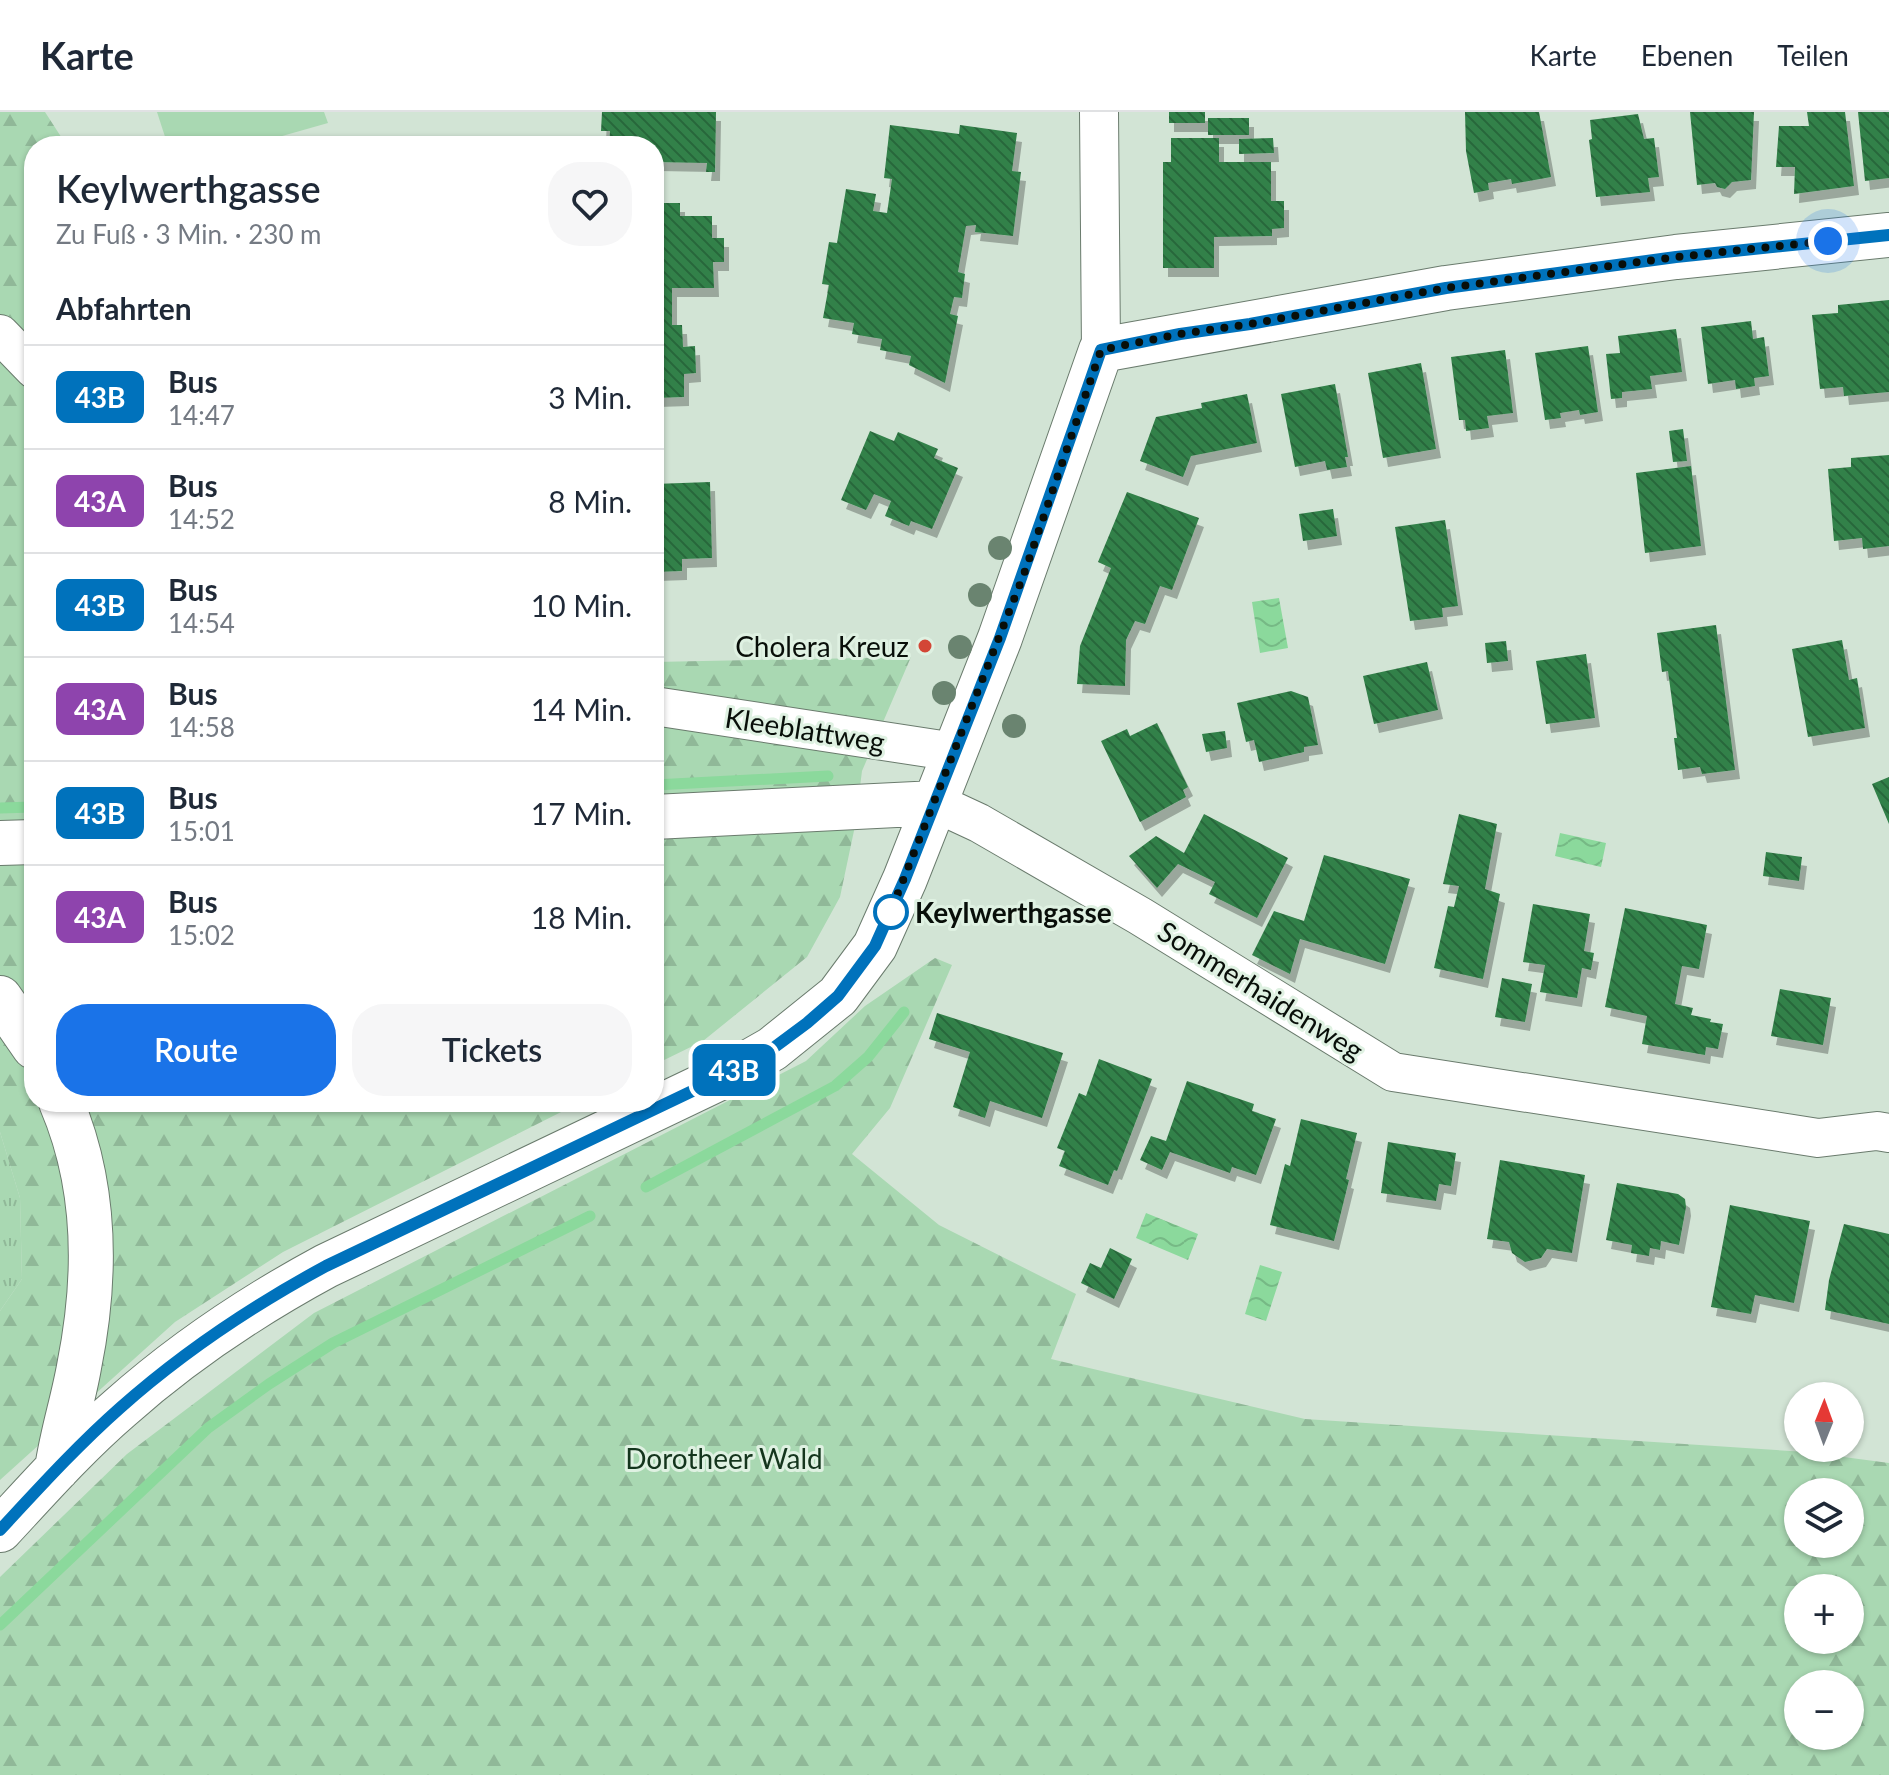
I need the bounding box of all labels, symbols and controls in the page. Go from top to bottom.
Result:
text: Karte [40,32,134,78]
text: Karte [1529,38,1597,72]
text: Ebenen [1641,38,1733,72]
text: Teilen [1777,38,1849,72]
button: heart [548,162,632,246]
text: Keylwerthgasse [56,165,321,211]
text: Zu Fuß · 3 Min. · 230 m [56,218,322,250]
your location [1808,221,1848,261]
text: Abfahrten [56,290,192,326]
text: Bus [168,363,218,399]
text: 3 Min. [548,379,632,415]
text: 43B [75,380,125,414]
text: 14:47 [168,399,235,431]
text: Bus [168,467,218,503]
text: 8 Min. [548,483,632,519]
text: 43A [74,484,126,518]
text: 14:52 [168,503,235,535]
text: Bus [168,571,218,607]
text: 10 Min. [531,587,632,623]
text: 43B [75,588,125,622]
text: 14:54 [168,607,235,639]
place label: Cholera Kreuz [735,629,909,663]
marker: Cholera Kreuz [916,637,934,655]
text: Bus [168,675,218,711]
text: 14 Min. [531,691,632,727]
text: 43A [74,692,126,726]
street label: Kleeblattweg [723,700,887,758]
text: 14:58 [168,711,235,743]
text: Bus [168,779,218,815]
text: 17 Min. [531,795,632,831]
text: 43B [75,796,125,830]
text: 15:01 [168,815,235,847]
text: Bus [168,883,218,919]
marker: Keylwerthgasse [874,895,908,929]
place label: Keylwerthgasse [915,895,1112,929]
text: 18 Min. [531,899,632,935]
text: 43A [74,900,126,934]
street label: Sommerhaidenweg [1152,913,1370,1067]
text: 15:02 [168,919,235,951]
button: Route [56,1004,336,1096]
button: Tickets [352,1004,632,1096]
line badge: 43B [688,1044,780,1096]
text: 43B [709,1053,759,1087]
north arrow [1784,1382,1864,1462]
map controls [1784,1382,1864,1750]
park label: Dorotheer Wald [625,1441,823,1475]
button: layers [1784,1478,1864,1558]
button: + [1784,1574,1864,1654]
button: − [1784,1670,1864,1750]

